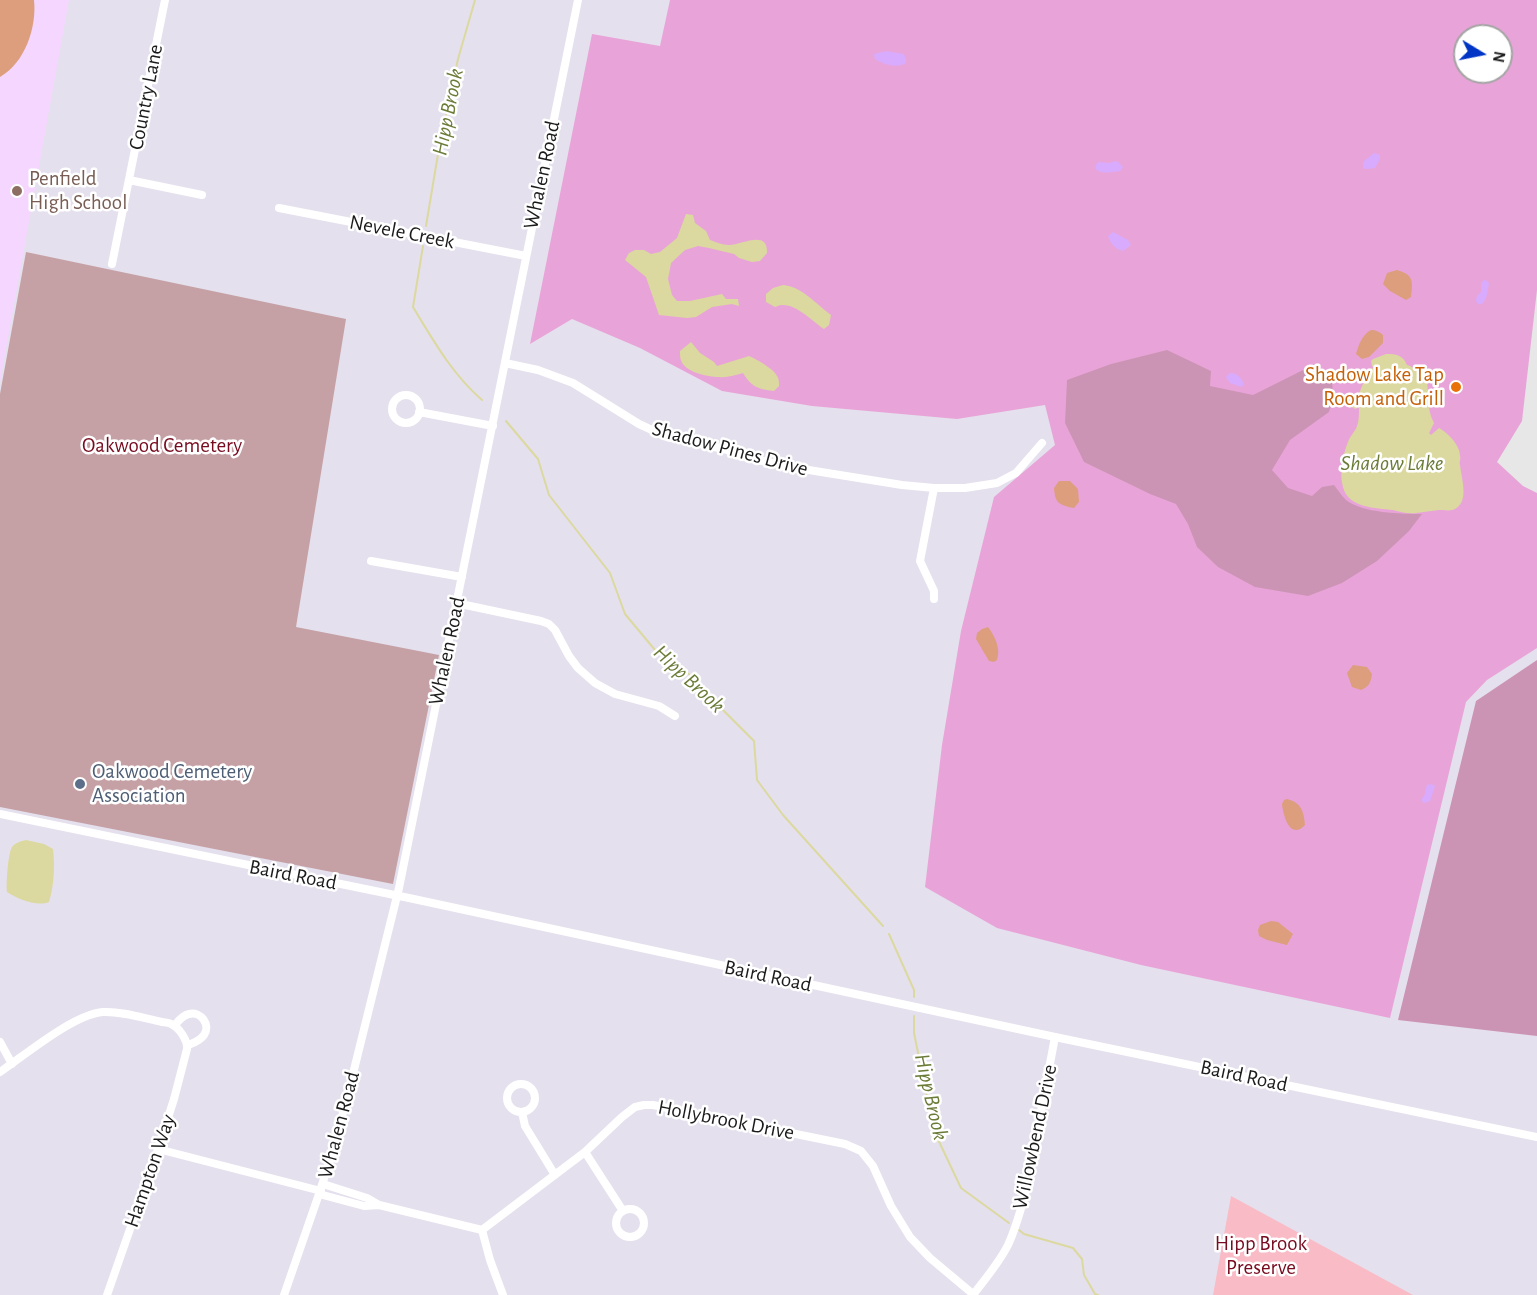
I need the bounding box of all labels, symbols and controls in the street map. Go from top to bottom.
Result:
north arrow [1453,24,1513,84]
street label: Country Lane [123,42,169,152]
text: N [1490,50,1508,64]
water label: Hipp Brook [427,66,469,158]
street label: Whalen Road [518,119,566,231]
place label: Penfield High School [29,166,127,216]
marker: Penfield High School [10,184,24,198]
street label: Nevele Creek [347,209,457,255]
place label: Shadow Lake Tap Room and Grill [1305,362,1444,412]
marker: Shadow Lake Tap Room and Grill [1449,380,1463,394]
street label: Shadow Pines Drive [649,416,811,482]
park label: Oakwood Cemetery [82,433,242,459]
water label: Shadow Lake [1341,450,1443,476]
street label: Whalen Road [423,595,471,707]
water label: Hipp Brook [648,639,730,719]
place label: Oakwood Cemetery Association [92,759,252,809]
marker: Oakwood Cemetery Association [73,777,87,791]
street label: Baird Road [247,854,339,896]
street label: Baird Road [722,954,814,998]
water label: Hipp Brook [908,1051,954,1143]
street label: Baird Road [1198,1054,1290,1098]
street label: Willowbend Drive [1007,1062,1063,1212]
street label: Whalen Road [313,1069,365,1181]
street label: Hollybrook Drive [656,1094,796,1146]
street label: Hampton Way [119,1111,181,1231]
park label: Hipp Brook Preserve [1215,1231,1307,1281]

